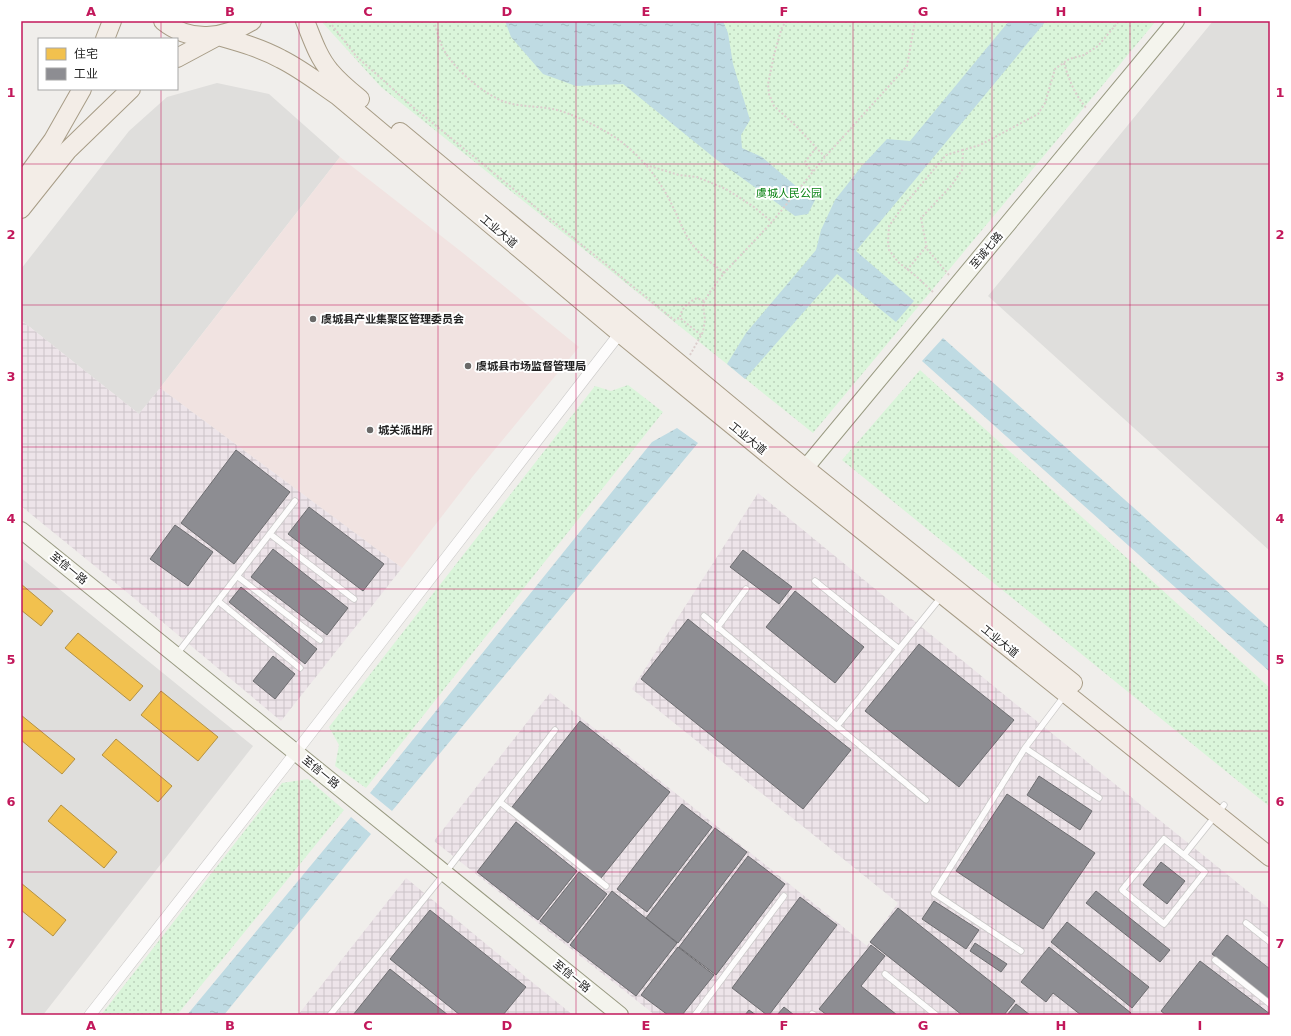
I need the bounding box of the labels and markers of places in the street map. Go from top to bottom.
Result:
place label: 虞城县产业集聚区管理委员会 [321,313,464,326]
marker: 虞城县产业集聚区管理委员会 [308,314,318,324]
place label: 虞城县市场监督管理局 [476,360,586,373]
marker: 虞城县市场监督管理局 [463,361,473,371]
place label: 城关派出所 [378,424,433,437]
marker: 城关派出所 [365,425,375,435]

